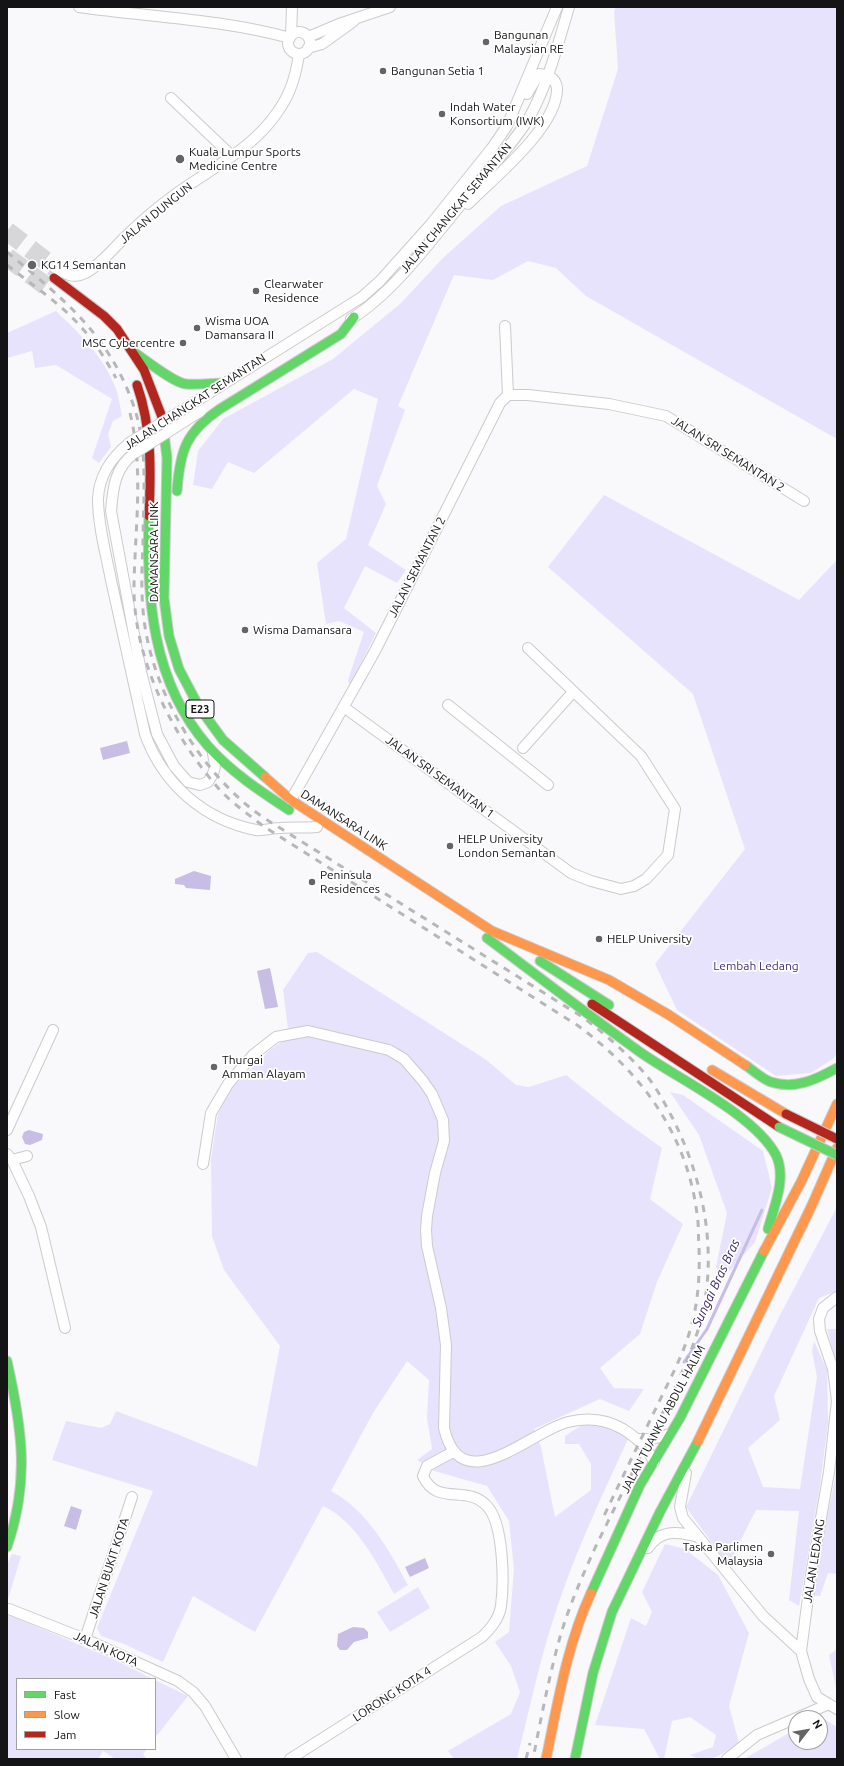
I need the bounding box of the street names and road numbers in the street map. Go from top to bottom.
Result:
street label: JALAN CHANGKAT SEMANTAN [397,140,515,276]
street label: JALAN DUNGUN [117,179,195,247]
street label: JALAN CHANGKAT SEMANTAN [122,351,268,453]
street label: JALAN SRI SEMANTAN 2 [669,413,787,495]
street label: DAMANSARA LINK [147,502,161,602]
street label: JALAN SEMANTAN 2 [385,514,449,620]
road number: E23 [186,700,214,718]
street label: JALAN SRI SEMANTAN 1 [383,733,497,821]
street label: DAMANSARA LINK [298,787,390,853]
street label: JALAN TUANKU ABDUL HALIM [618,1343,708,1495]
street label: JALAN BUKIT KOTA [86,1516,132,1620]
street label: JALAN LEDANG [800,1518,828,1604]
street label: JALAN KOTA [71,1628,141,1670]
street label: LORONG KOTA 4 [350,1663,434,1725]

